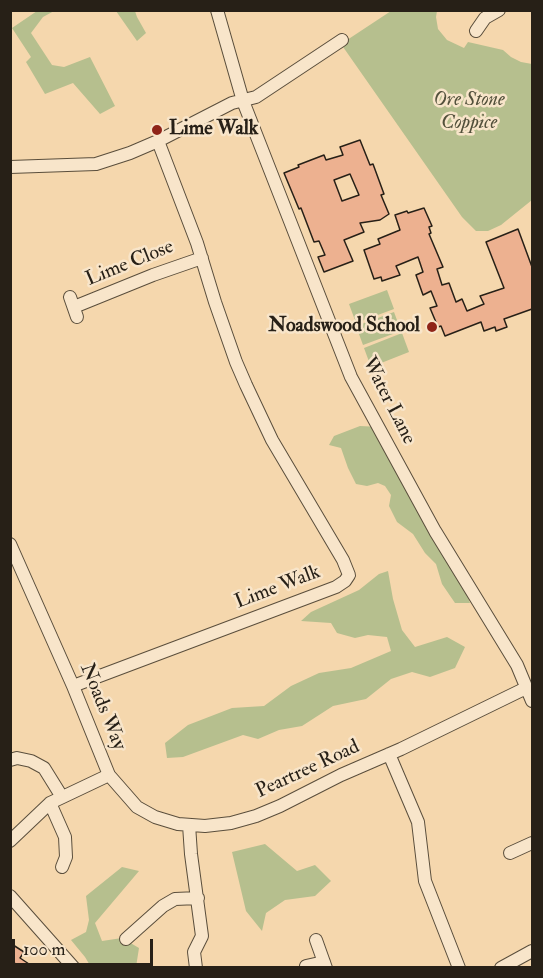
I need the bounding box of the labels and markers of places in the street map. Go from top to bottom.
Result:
place label: Lime Walk [169,118,258,142]
marker: Lime Walk [150,123,164,137]
place label: Noadswood School [269,315,420,339]
marker: Noadswood School [425,320,439,334]

